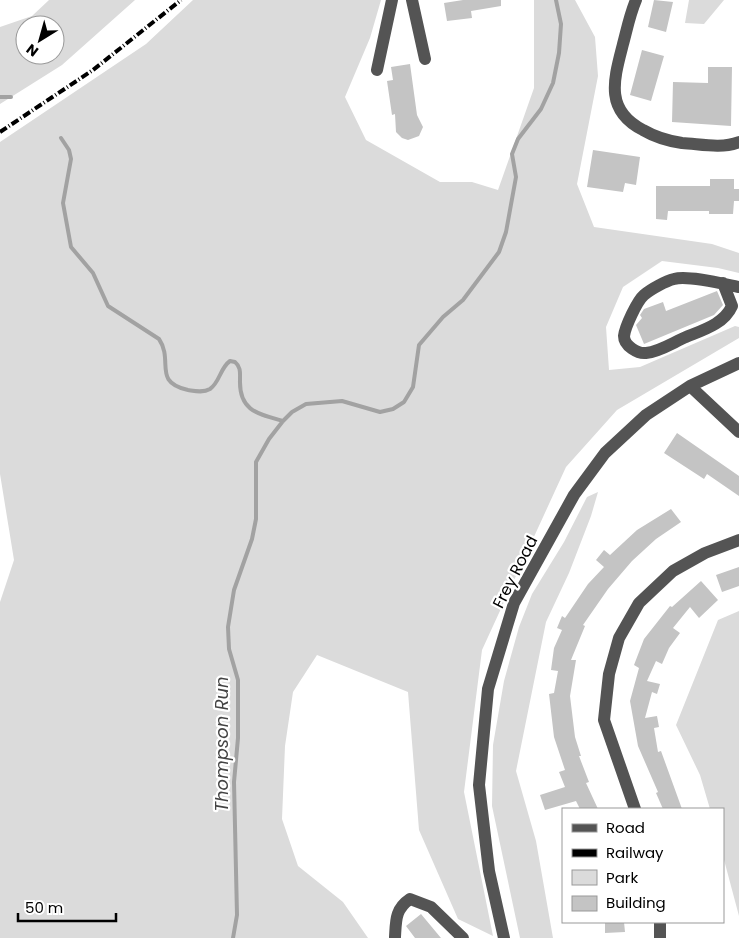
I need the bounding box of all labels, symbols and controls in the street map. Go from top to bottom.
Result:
north arrow [15,15,65,65]
text: N [22,39,42,62]
street label: Frey Road [487,532,543,612]
water label: Thompson Run [209,676,234,812]
legend [562,808,724,923]
text: Road [606,817,645,838]
text: Railway [606,842,664,863]
text: Park [606,867,638,888]
scale bar [18,890,115,922]
text: Building [606,892,666,913]
text: 50 m [25,897,63,918]

